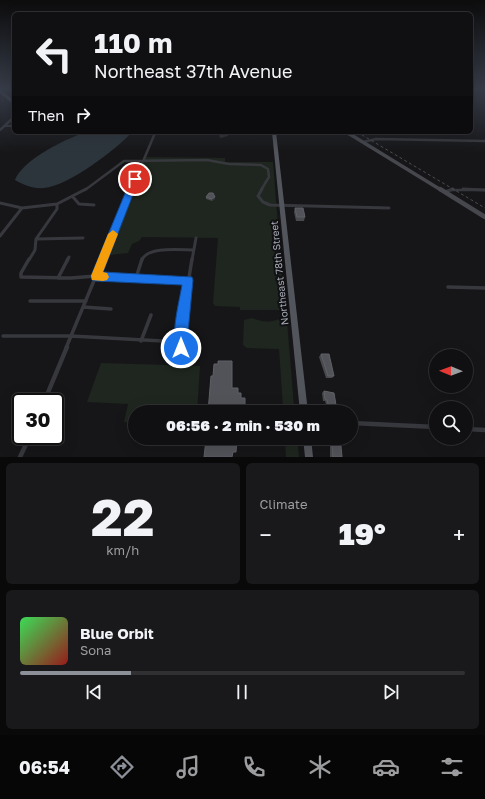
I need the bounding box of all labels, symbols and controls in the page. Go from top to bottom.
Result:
text: 110 m [94,26,173,59]
icon: left [28,28,80,80]
text: Northeast 37th Avenue [94,60,292,82]
icon: right [72,104,94,126]
text: Then [28,106,64,124]
pin [118,162,152,196]
icon: arrive [124,168,146,190]
street label: Northeast 78th Street [268,220,290,326]
position arrow [160,327,202,369]
north arrow [429,349,473,393]
map controls [429,349,473,445]
speed limit sign: 30 [12,393,64,445]
button: search [429,401,473,445]
text: 06:56 · 2 min · 530 m [166,416,320,434]
text: 22 [91,485,154,547]
text: Climate [260,496,307,512]
text: 19° [339,516,386,552]
text: − [260,521,272,548]
text: + [453,521,465,548]
text: km/h [106,542,139,558]
text: Blue Orbit [80,624,154,642]
text: Sona [80,642,111,658]
icon: previous [83,681,105,703]
icon: pause [231,681,253,703]
icon: next [380,681,402,703]
icon: directions [108,753,136,781]
icon: music [174,753,202,781]
icon: phone [240,753,268,781]
icon: climate [306,753,334,781]
icon: car [372,753,400,781]
icon: filters [438,753,466,781]
text: 06:54 [19,756,70,778]

